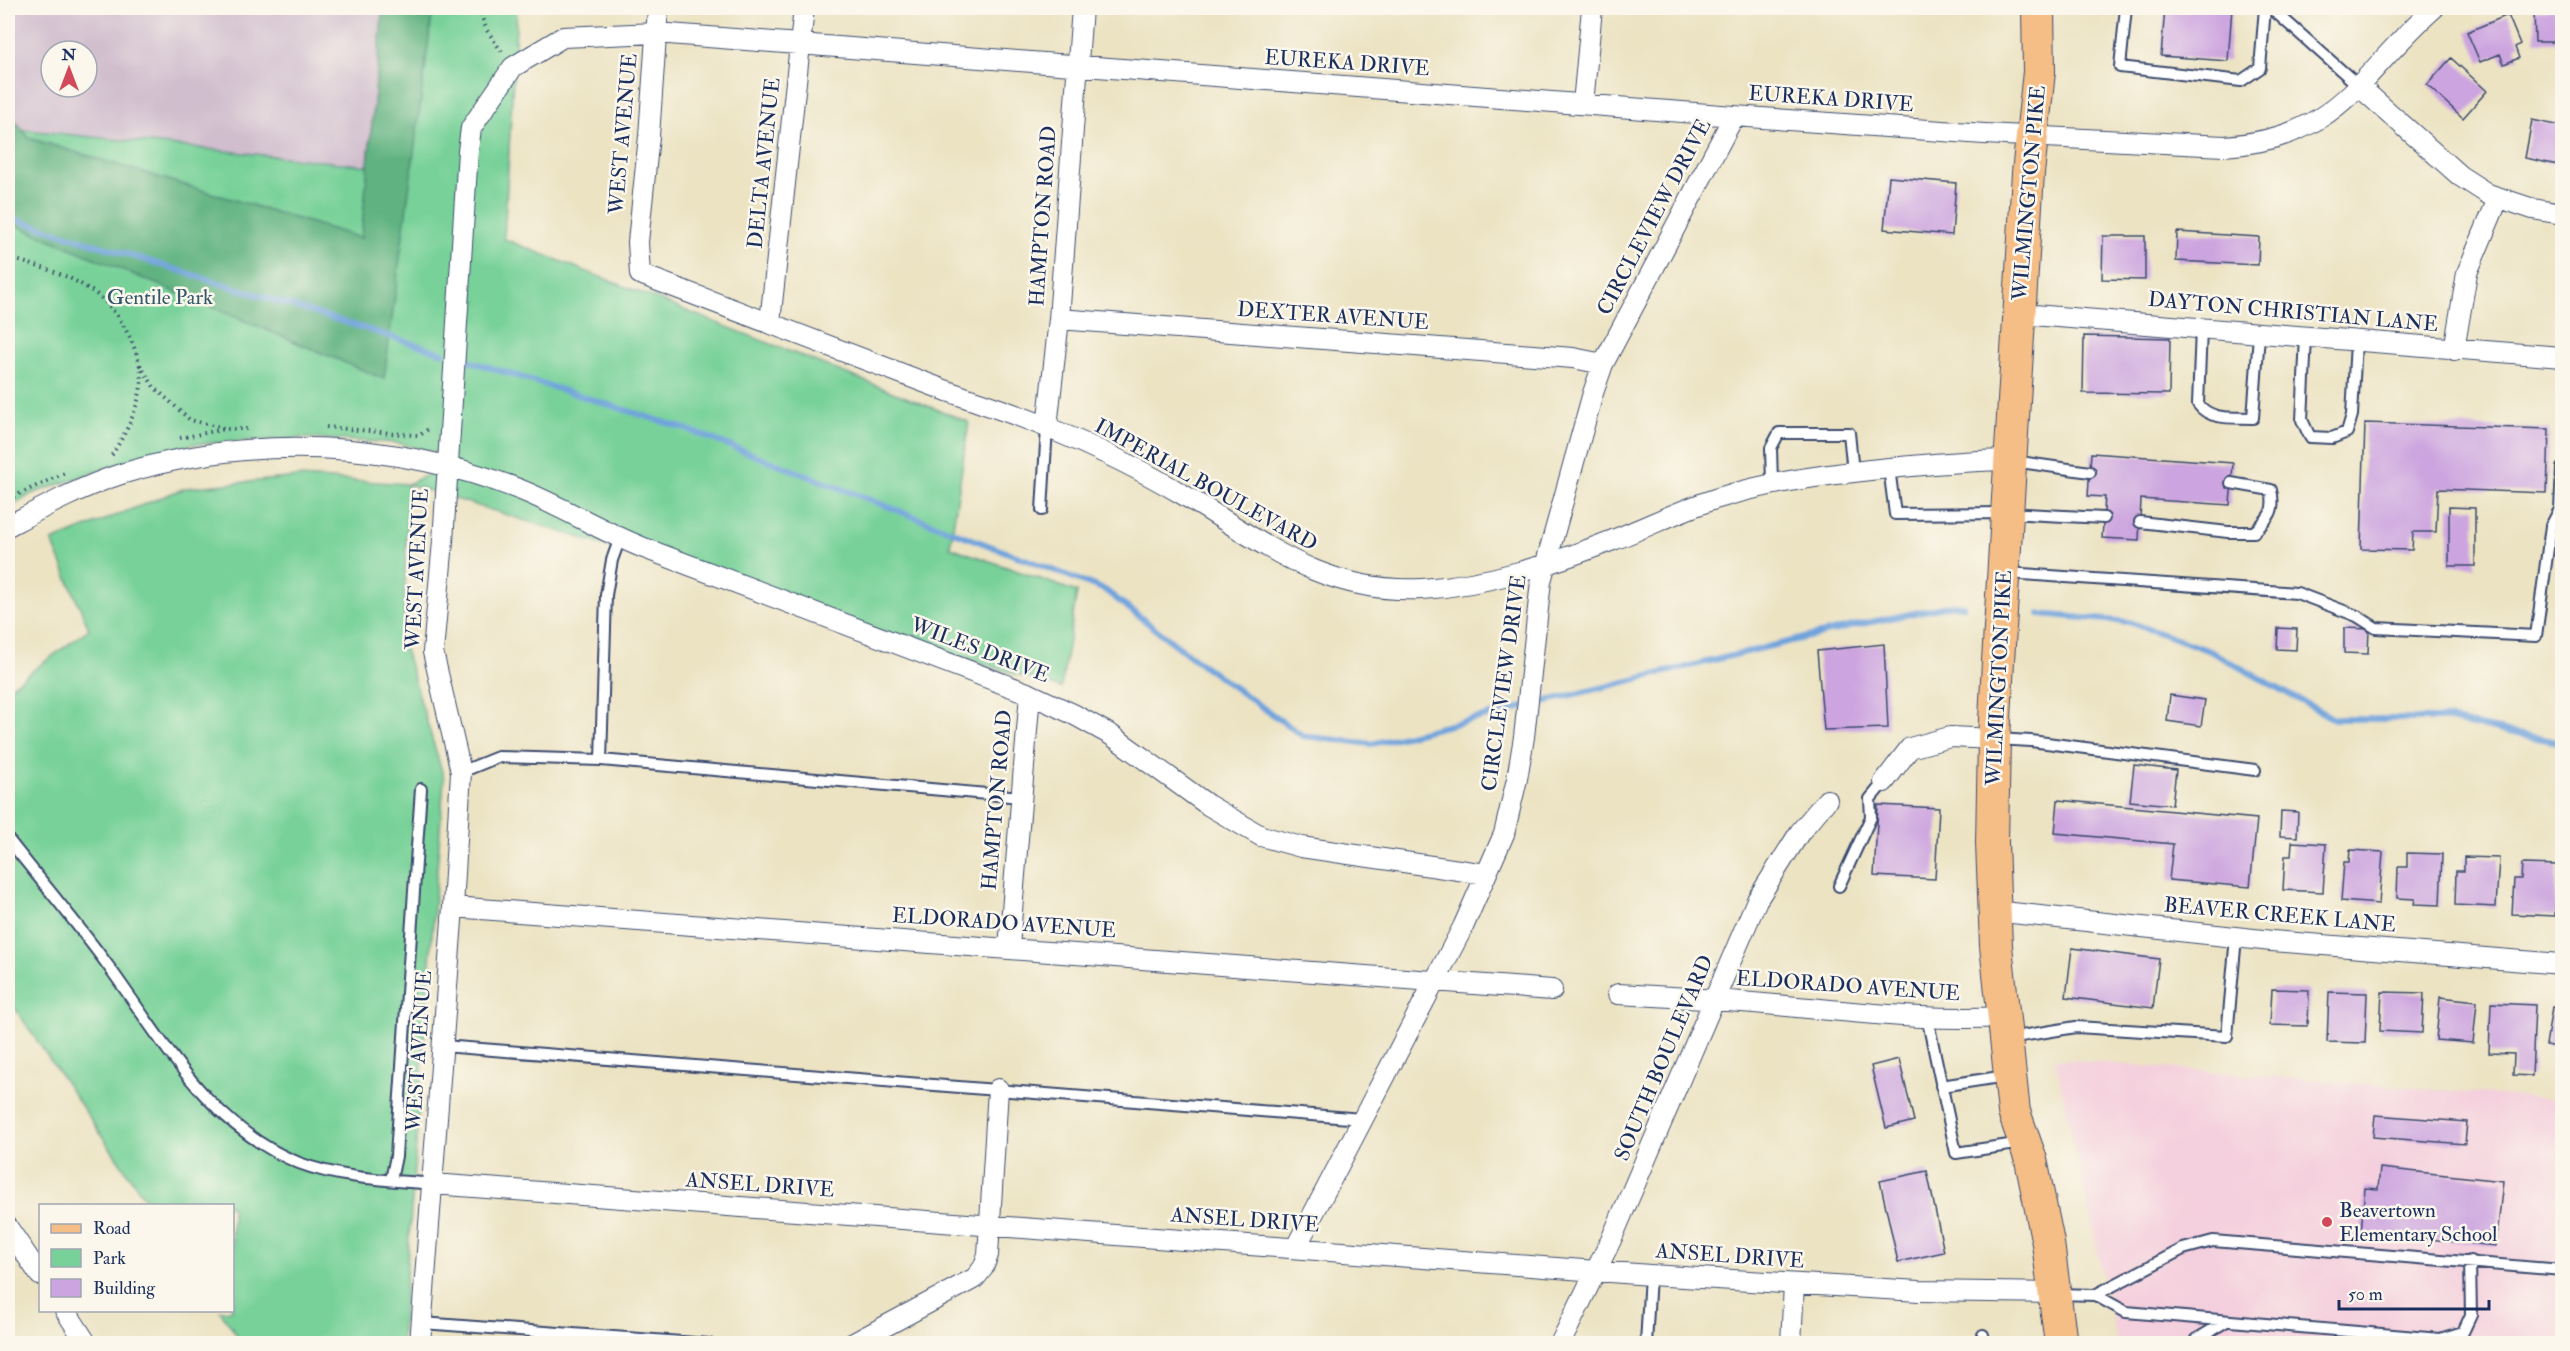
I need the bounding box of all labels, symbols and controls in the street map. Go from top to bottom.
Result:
north arrow [39,39,99,99]
street label: EUREKA DRIVE [1263,44,1431,82]
text: N [61,45,77,65]
street label: WEST AVENUE [602,52,643,217]
street label: DELTA AVENUE [742,76,786,250]
street label: EUREKA DRIVE [1747,80,1915,118]
street label: WILMINGTON PIKE [2006,84,2052,303]
street label: CIRCLEVIEW DRIVE [1591,114,1717,320]
street label: HAMPTON ROAD [1023,125,1063,307]
park label: Gentile Park [107,284,213,311]
street label: DAYTON CHRISTIAN LANE [2147,286,2439,338]
street label: DEXTER AVENUE [1236,296,1430,336]
street label: IMPERIAL BOULEVARD [1090,412,1322,558]
street label: WEST AVENUE [399,488,435,651]
street label: WILMINGTON PIKE [1980,569,2018,788]
street label: CIRCLEVIEW DRIVE [1475,573,1533,793]
street label: WILES DRIVE [906,611,1053,689]
street label: HAMPTON ROAD [976,709,1018,891]
street label: BEAVER CREEK LANE [2163,891,2397,939]
street label: ELDORADO AVENUE [891,902,1117,944]
street label: SOUTH BOULEVARD [1608,951,1720,1165]
street label: ELDORADO AVENUE [1735,965,1961,1007]
street label: WEST AVENUE [400,969,438,1134]
street label: ANSEL DRIVE [684,1166,835,1204]
place label: Beavertown Elementary School [2339,1197,2498,1248]
street label: ANSEL DRIVE [1169,1201,1320,1239]
legend [39,1204,234,1312]
marker: Beavertown Elementary School [2320,1215,2334,1229]
text: Road [93,1217,131,1240]
street label: ANSEL DRIVE [1654,1237,1805,1275]
text: Park [93,1247,126,1270]
scale bar [2339,1273,2489,1311]
text: Building [93,1277,156,1300]
text: 50 m [2348,1283,2383,1306]

